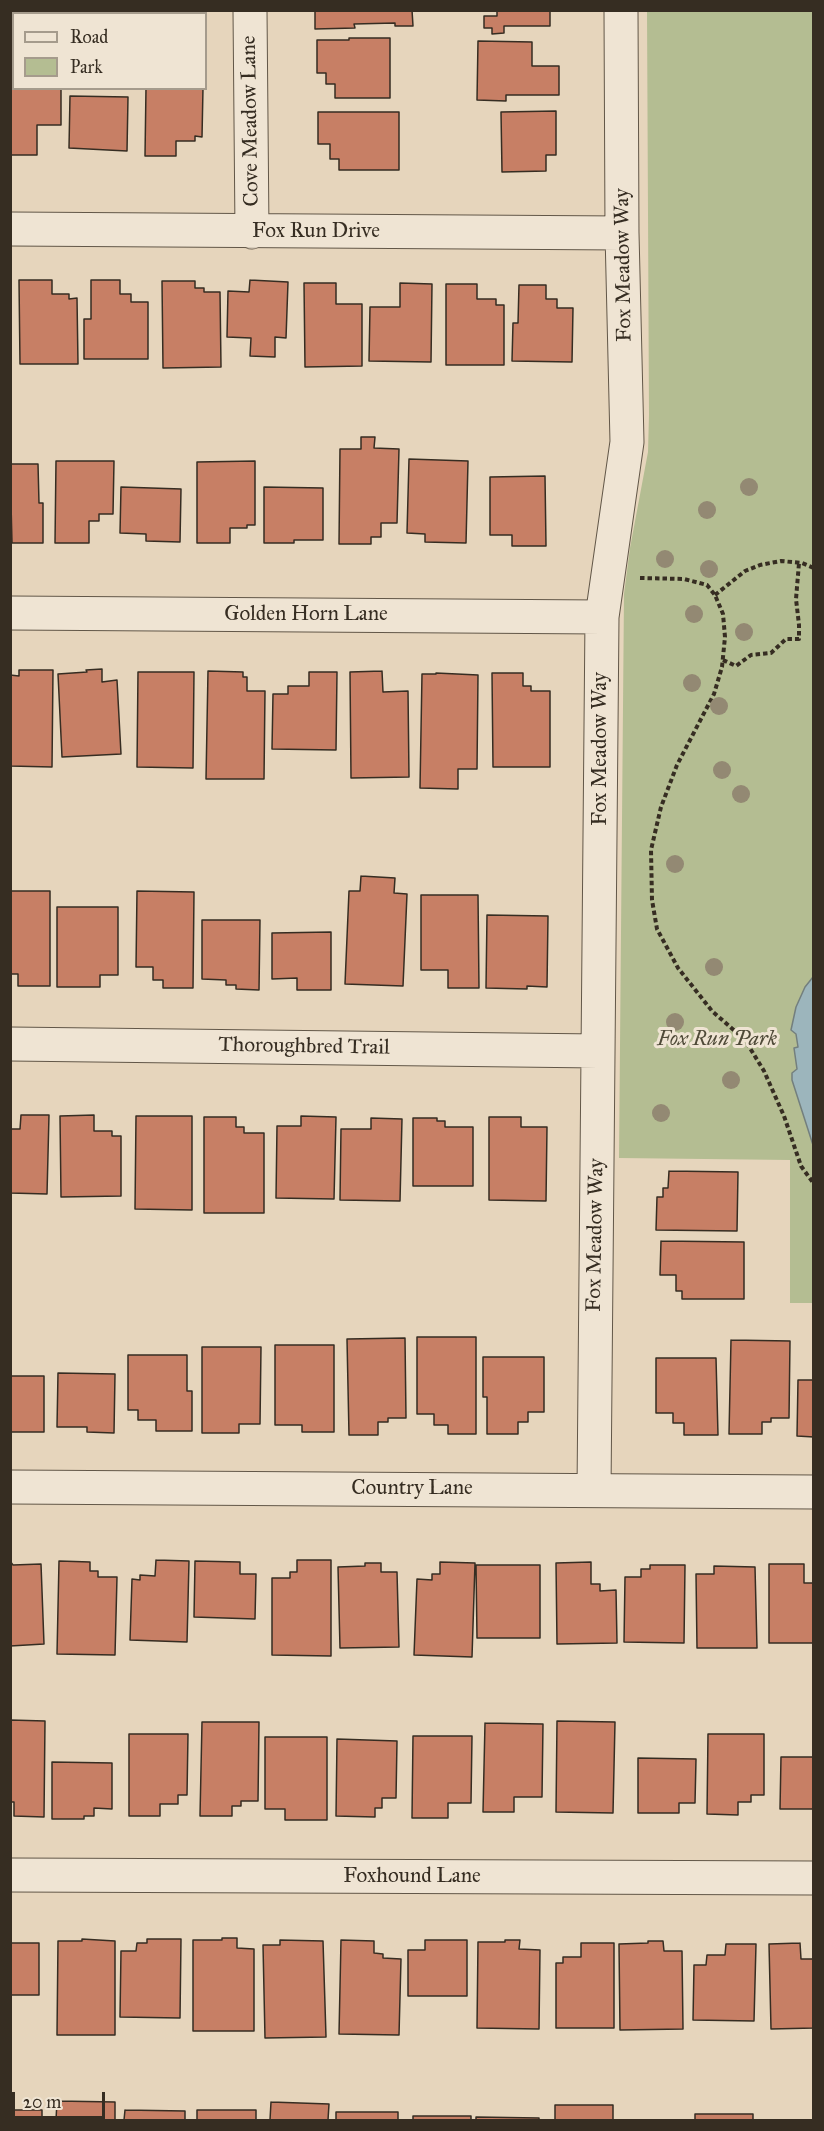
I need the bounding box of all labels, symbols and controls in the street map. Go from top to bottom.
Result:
legend [12,12,207,90]
text: Road [70,26,108,48]
street label: Cove Meadow Lane [237,35,265,207]
text: Park [70,56,103,78]
street label: Fox Meadow Way [610,188,638,342]
street label: Fox Run Drive [252,219,380,245]
street label: Golden Horn Lane [224,602,388,628]
street label: Fox Meadow Way [588,672,614,826]
park label: Fox Run Park [657,1027,777,1053]
street label: Thoroughbred Trail [218,1033,390,1061]
street label: Fox Meadow Way [582,1158,610,1312]
street label: Country Lane [351,1476,473,1502]
street label: Foxhound Lane [343,1864,481,1890]
scale bar [15,2080,108,2118]
text: 20 m [23,2091,61,2113]

